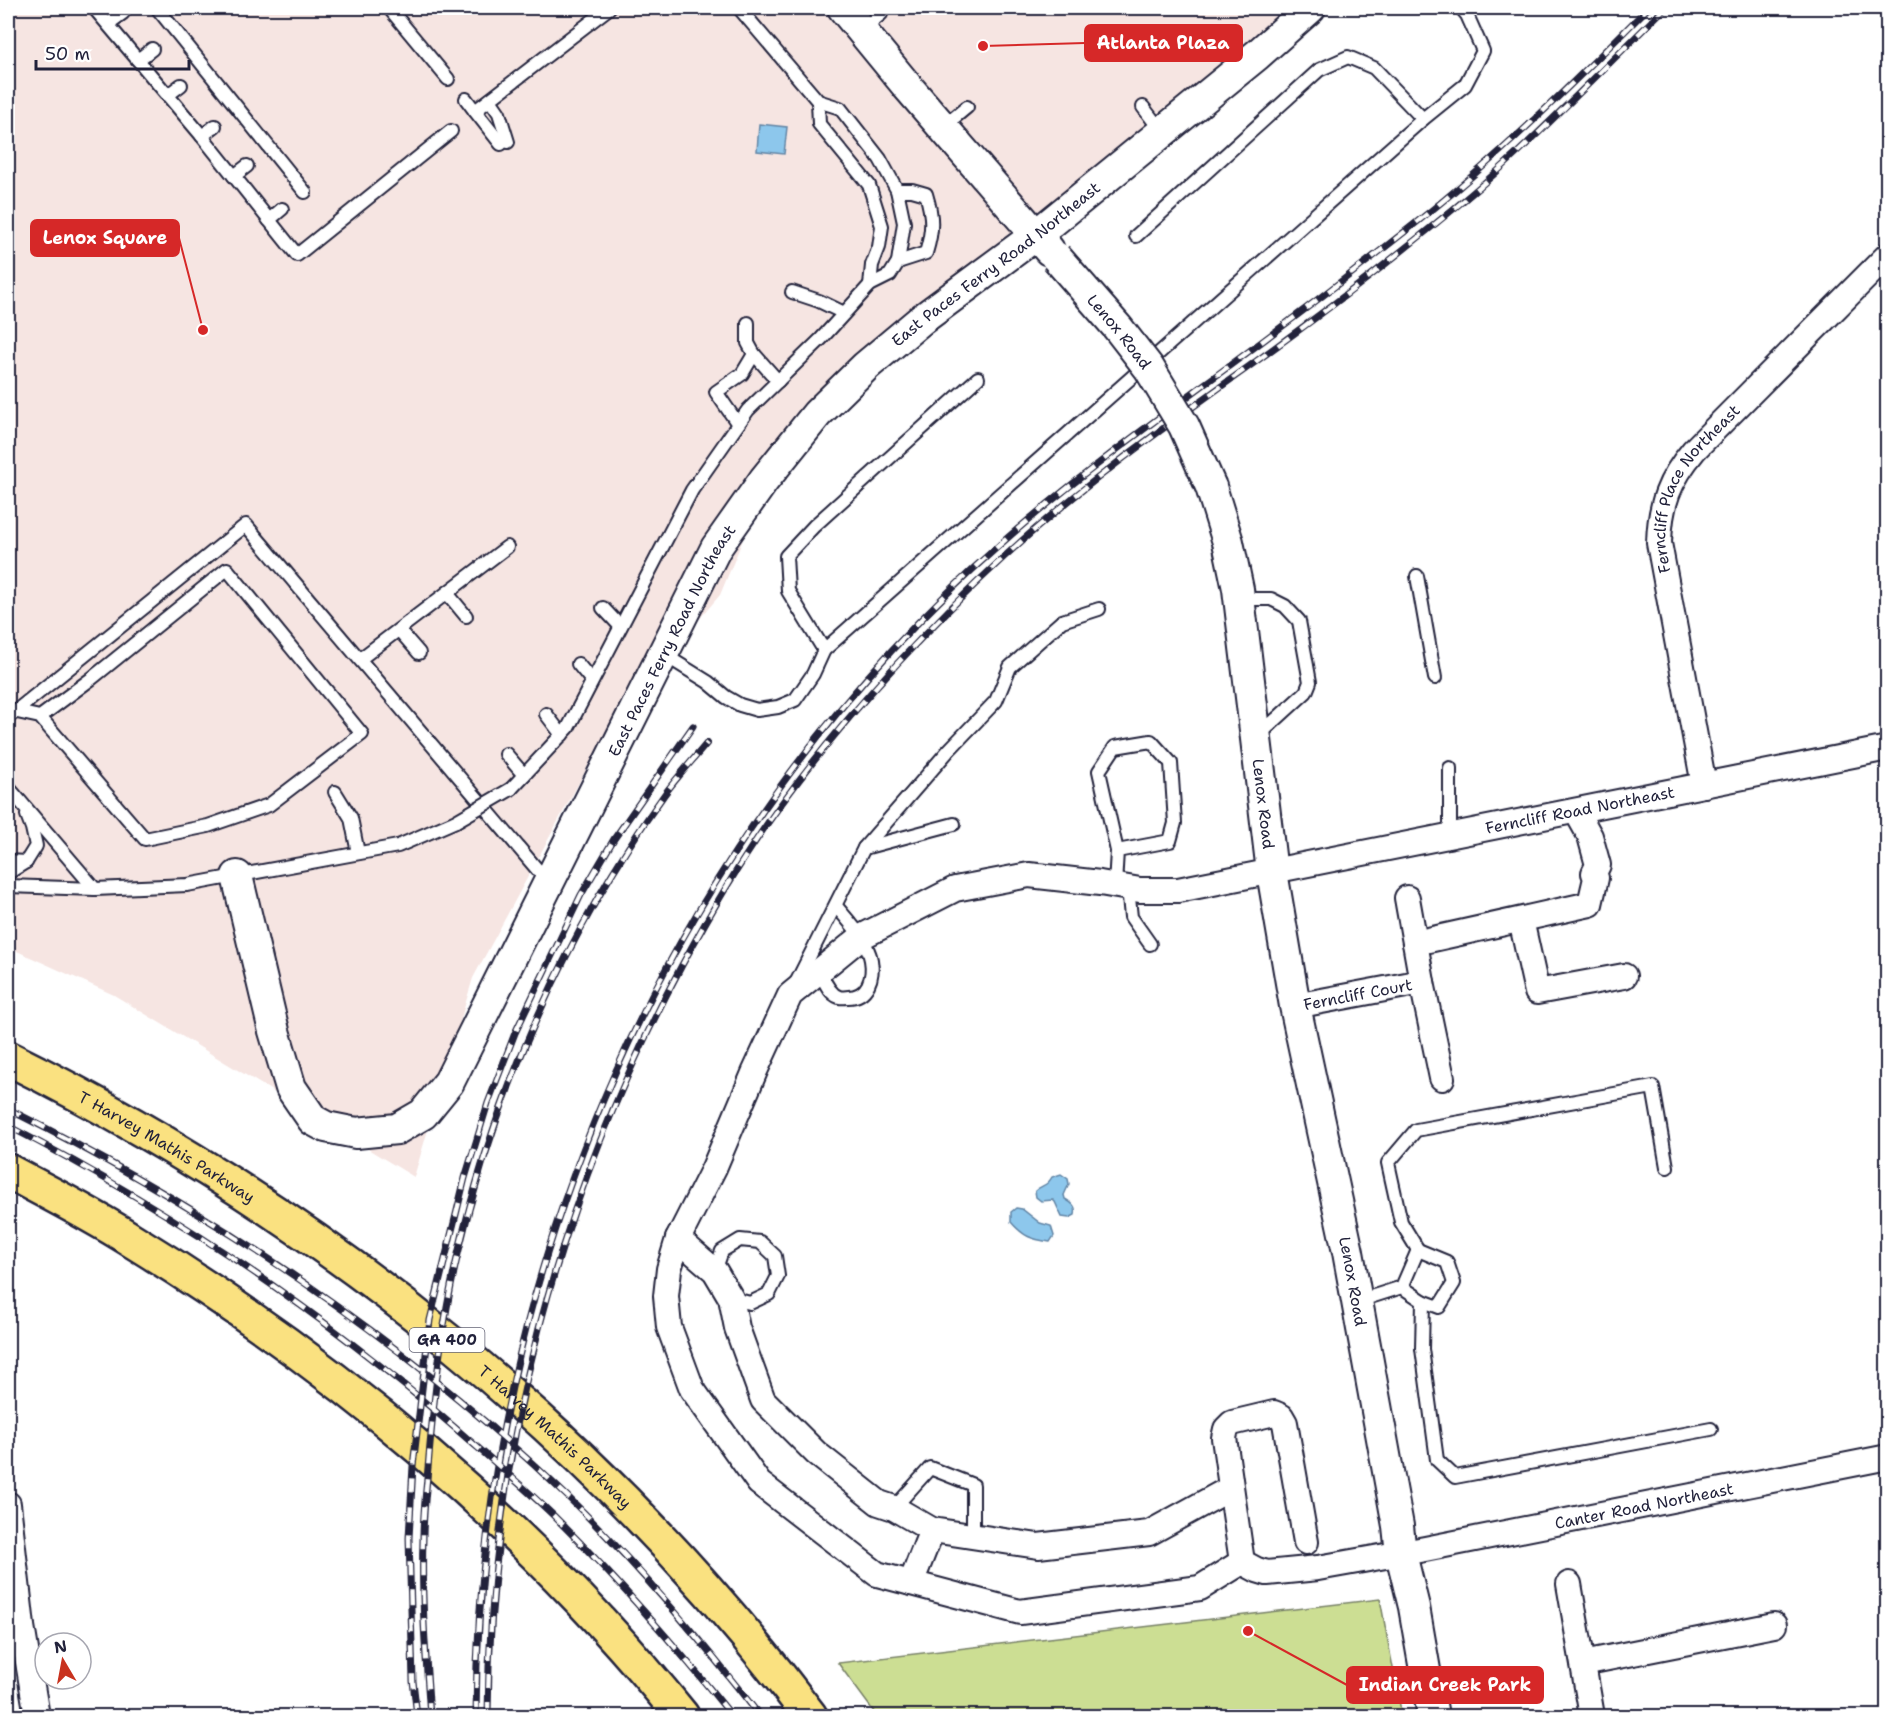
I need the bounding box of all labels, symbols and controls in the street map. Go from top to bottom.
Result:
callout: Atlanta Plaza [1085,25,1242,61]
text: Atlanta Plaza [1096,31,1230,55]
scale bar [36,33,189,71]
text: 50 m [45,42,90,66]
street label: East Paces Ferry Road Northeast [887,177,1104,351]
callout: Lenox Square [31,220,179,256]
text: Lenox Square [43,226,168,250]
street label: Lenox Road [1083,290,1156,373]
street label: Ferncliff Place Northeast [1648,400,1744,575]
street label: East Paces Ferry Road Northeast [603,520,740,760]
street label: Lenox Road [1248,758,1280,850]
street label: Ferncliff Road Northeast [1484,781,1676,839]
street label: Ferncliff Court [1302,974,1414,1015]
street label: T Harvey Mathis Parkway [75,1086,259,1207]
street label: Lenox Road [1334,1235,1372,1328]
road number: GA 400 [410,1328,484,1352]
street label: T Harvey Mathis Parkway [474,1360,636,1513]
street label: Canter Road Northeast [1553,1477,1735,1534]
north arrow [33,1631,93,1691]
text: N [52,1635,69,1658]
callout: Indian Creek Park [1347,1667,1543,1703]
text: Indian Creek Park [1359,1673,1531,1697]

